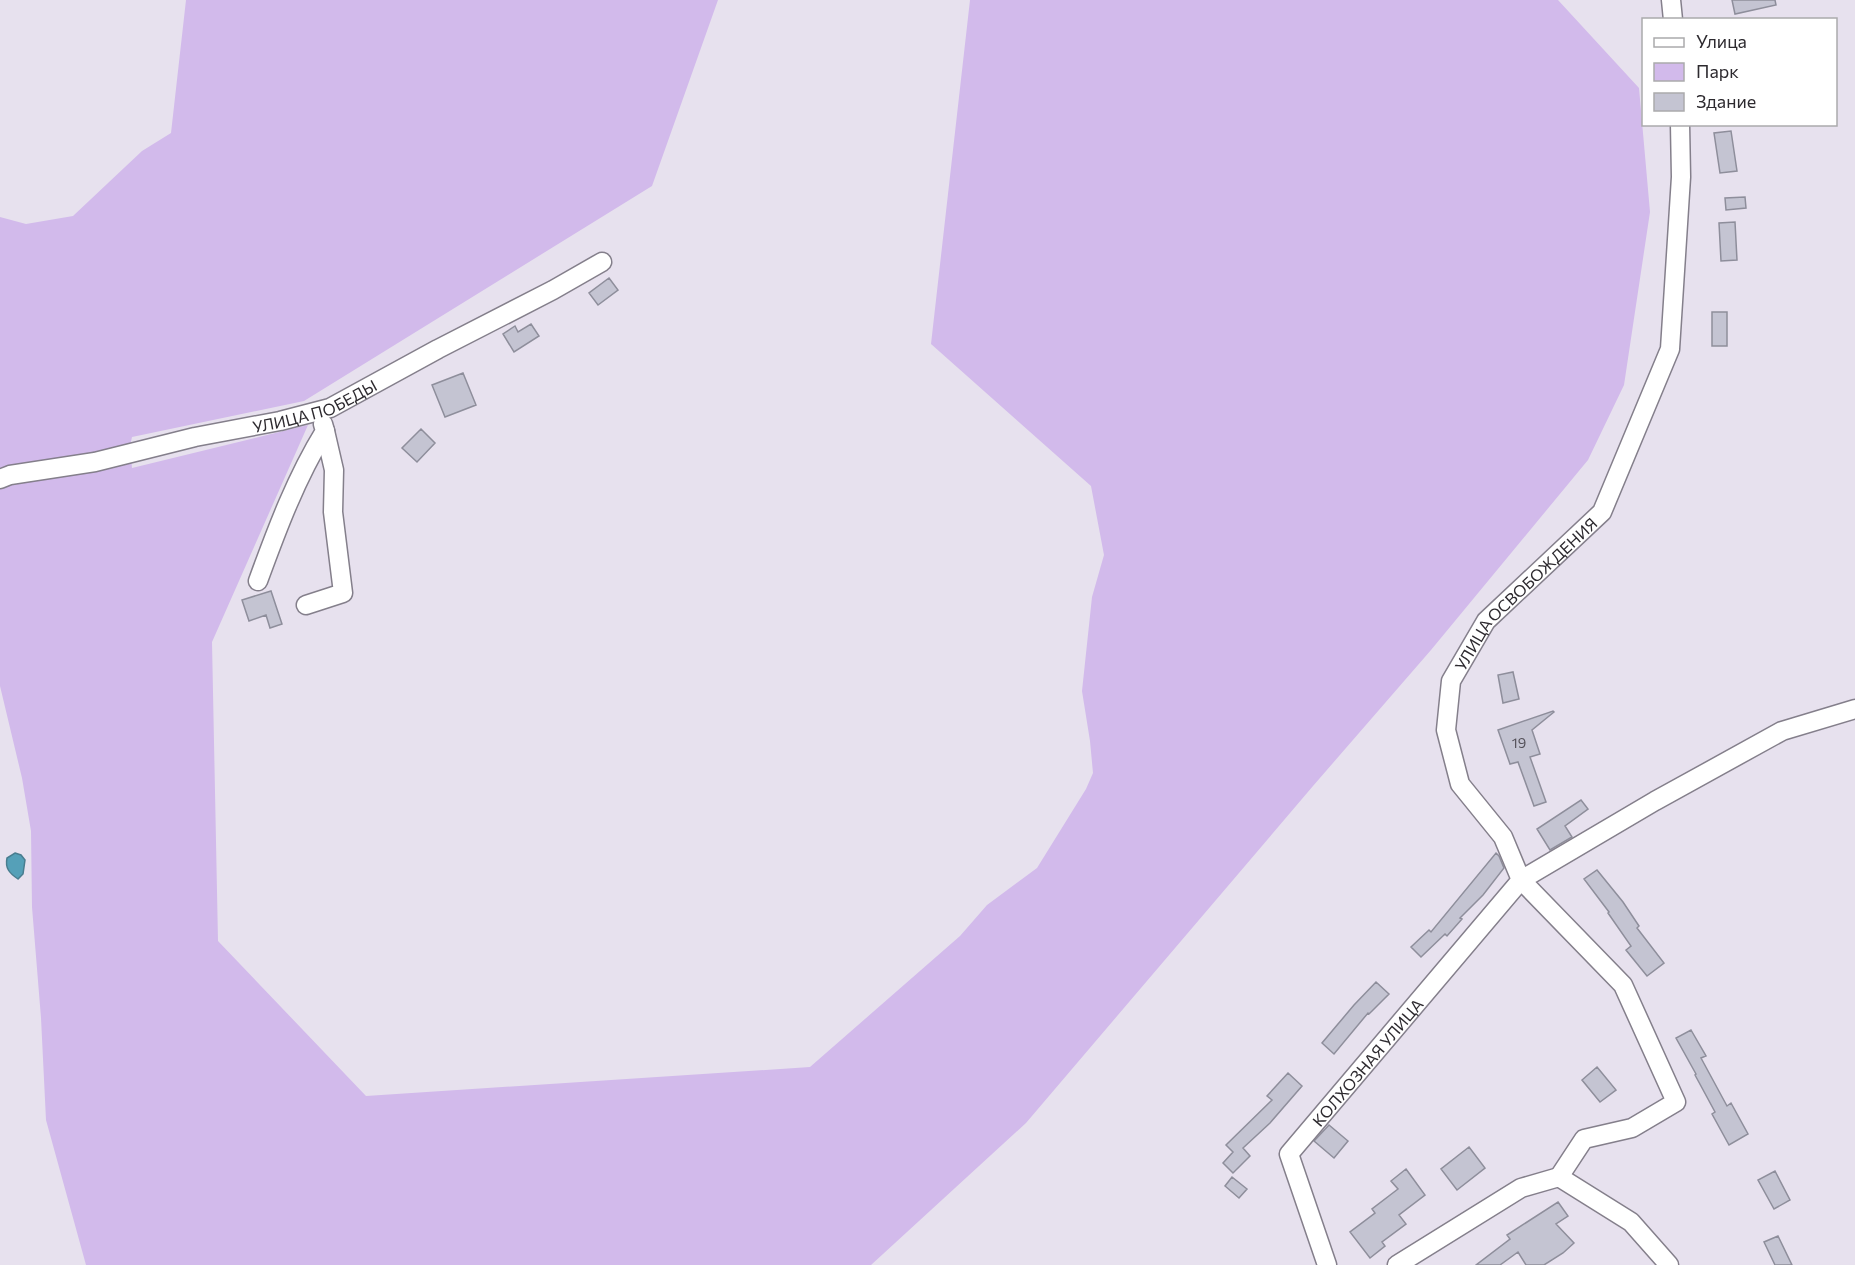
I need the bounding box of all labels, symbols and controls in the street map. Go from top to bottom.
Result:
legend [1642,18,1837,126]
text: Улица [1696,30,1747,52]
text: Парк [1696,60,1739,82]
text: Здание [1696,90,1756,112]
street label: УЛИЦА ПОБЕДЫ [251,375,380,436]
street label: УЛИЦА ОСВОБОЖДЕНИЯ [1450,513,1600,674]
house number: 19 [1512,734,1526,751]
street label: КОЛХОЗНАЯ УЛИЦА [1308,994,1426,1130]

